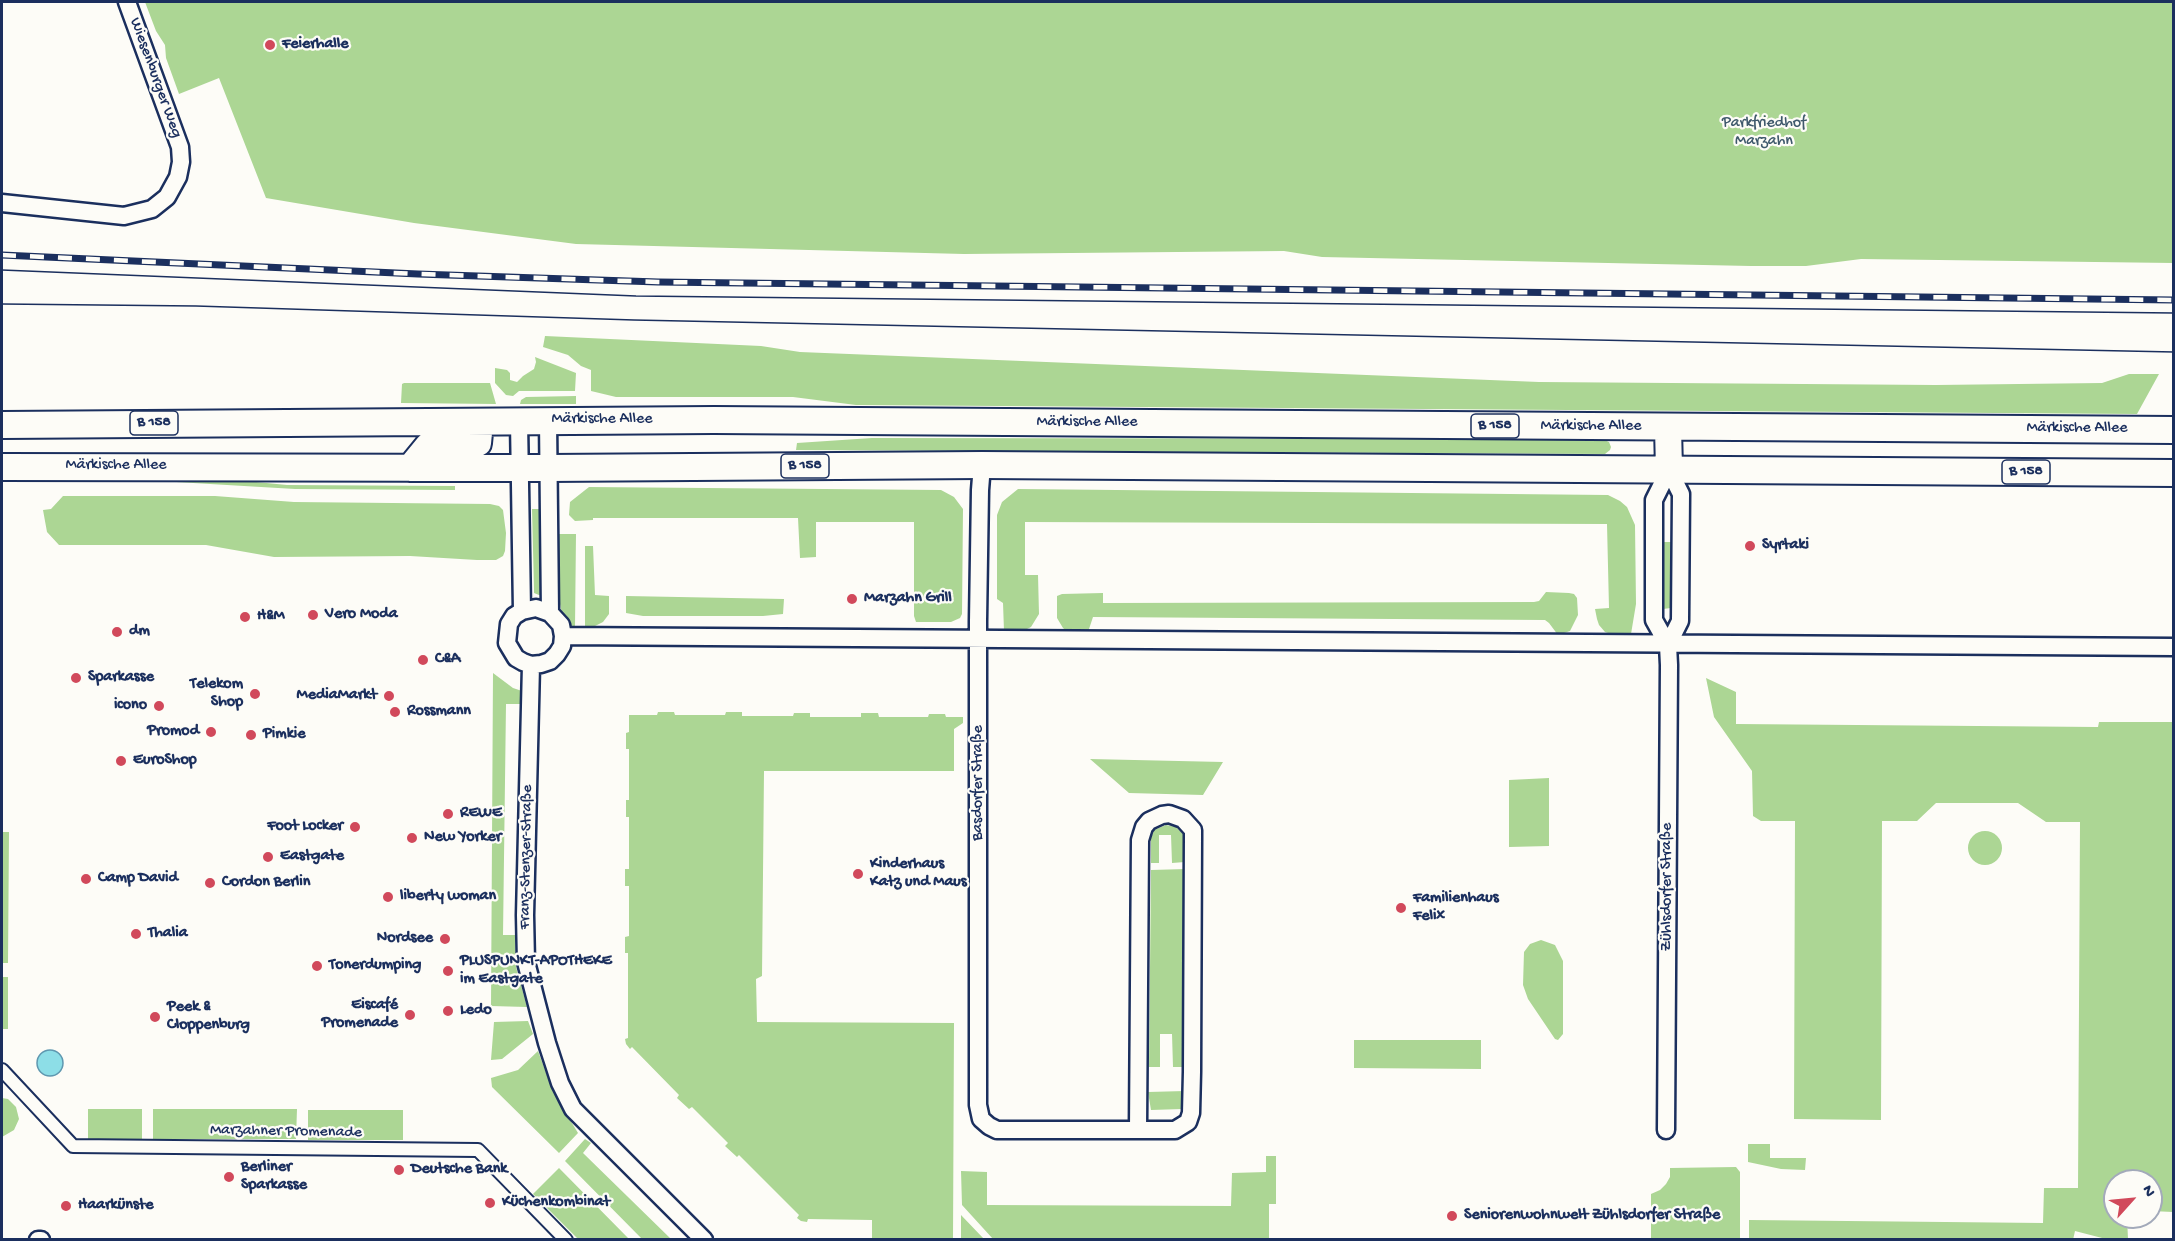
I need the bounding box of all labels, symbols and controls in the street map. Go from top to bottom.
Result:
street label: Wiesenburger Weg [124,15,186,141]
place label: Feierhalle [282,35,349,55]
marker: Feierhalle [263,38,277,52]
park label: Parkfriedhof Marzahn [1722,114,1806,152]
street label: Märkische Allee [551,410,653,430]
road number: B 158 [130,411,178,435]
street label: Märkische Allee [1036,413,1138,433]
road number: B 158 [1471,414,1519,438]
street label: Märkische Allee [1540,417,1642,437]
street label: Märkische Allee [2026,419,2128,439]
road number: B 158 [781,454,829,478]
street label: Märkische Allee [65,456,167,476]
road number: B 158 [2002,460,2050,484]
place label: Syrtaki [1762,536,1809,556]
marker: Syrtaki [1743,539,1757,553]
place label: Marzahn Grill [864,589,952,609]
marker: Marzahn Grill [845,592,859,606]
place label: Vero Moda [325,605,398,625]
place label: H&M [257,607,285,627]
marker: Vero Moda [306,608,320,622]
marker: H&M [238,610,252,624]
place label: dm [129,622,150,642]
marker: dm [110,625,124,639]
place label: C&A [435,650,460,670]
marker: C&A [416,653,430,667]
place label: Sparkasse [88,668,154,688]
marker: Sparkasse [69,671,83,685]
place label: Telekom Shop [190,675,243,713]
place label: MediaMarkt [297,686,377,706]
marker: Telekom Shop [248,687,262,701]
marker: MediaMarkt [382,689,396,703]
place label: icono [114,696,147,716]
marker: icono [152,699,166,713]
place label: Rossmann [407,702,471,722]
marker: Rossmann [388,705,402,719]
place label: Promod [147,722,199,742]
marker: Promod [204,725,218,739]
place label: Pimkie [263,725,306,745]
street label: Basdorfer Straße [969,725,989,841]
marker: Pimkie [244,728,258,742]
place label: EuroShop [133,751,197,771]
marker: EuroShop [114,754,128,768]
street label: Franz-Stenzer-Straße [516,784,538,930]
place label: REWE [460,804,502,824]
marker: REWE [441,807,455,821]
place label: Foot Locker [267,817,343,837]
marker: Foot Locker [348,820,362,834]
street label: Zühlsdorfer Straße [1658,823,1678,951]
place label: New Yorker [424,828,501,848]
marker: New Yorker [405,831,419,845]
place label: Eastgate [280,847,344,867]
marker: Eastgate [261,850,275,864]
place label: Kinderhaus Katz und Maus [870,855,967,893]
marker: Kinderhaus Katz und Maus [851,867,865,881]
place label: Camp David [98,869,178,889]
marker: Camp David [79,872,93,886]
place label: Cordon Berlin [222,873,310,893]
marker: Cordon Berlin [203,876,217,890]
place label: liberty woman [400,887,496,907]
place label: Familienhaus Felix [1413,889,1499,927]
marker: liberty woman [381,890,395,904]
marker: Familienhaus Felix [1394,901,1408,915]
place label: Thalia [148,924,188,944]
marker: Thalia [129,927,143,941]
place label: Nordsee [377,929,433,949]
marker: Nordsee [438,932,452,946]
place label: PLUSPUNKT-APOTHEKE im Eastgate [460,952,612,990]
place label: Tonerdumping [329,956,421,976]
marker: Tonerdumping [310,959,324,973]
marker: PLUSPUNKT-APOTHEKE im Eastgate [441,964,455,978]
place label: Eiscafé Promenade [321,996,398,1034]
place label: Peek & Cloppenburg [167,998,250,1036]
place label: Ledo [460,1001,492,1021]
marker: Ledo [441,1004,455,1018]
marker: Eiscafé Promenade [403,1008,417,1022]
marker: Peek & Cloppenburg [148,1010,162,1024]
street label: Marzahner Promenade [210,1121,362,1143]
place label: Berliner Sparkasse [241,1158,307,1196]
place label: Deutsche Bank [411,1160,507,1180]
marker: Deutsche Bank [392,1163,406,1177]
north arrow [2103,1169,2163,1229]
marker: Berliner Sparkasse [222,1170,236,1184]
text: N [2137,1183,2159,1200]
place label: Küchenkombinat [502,1193,610,1213]
place label: Haarkünste [78,1196,153,1216]
marker: Küchenkombinat [483,1196,497,1210]
marker: Haarkünste [59,1199,73,1213]
place label: Seniorenwohnwelt Zühlsdorfer Straße [1464,1206,1720,1226]
marker: Seniorenwohnwelt Zühlsdorfer Straße [1445,1209,1459,1223]

